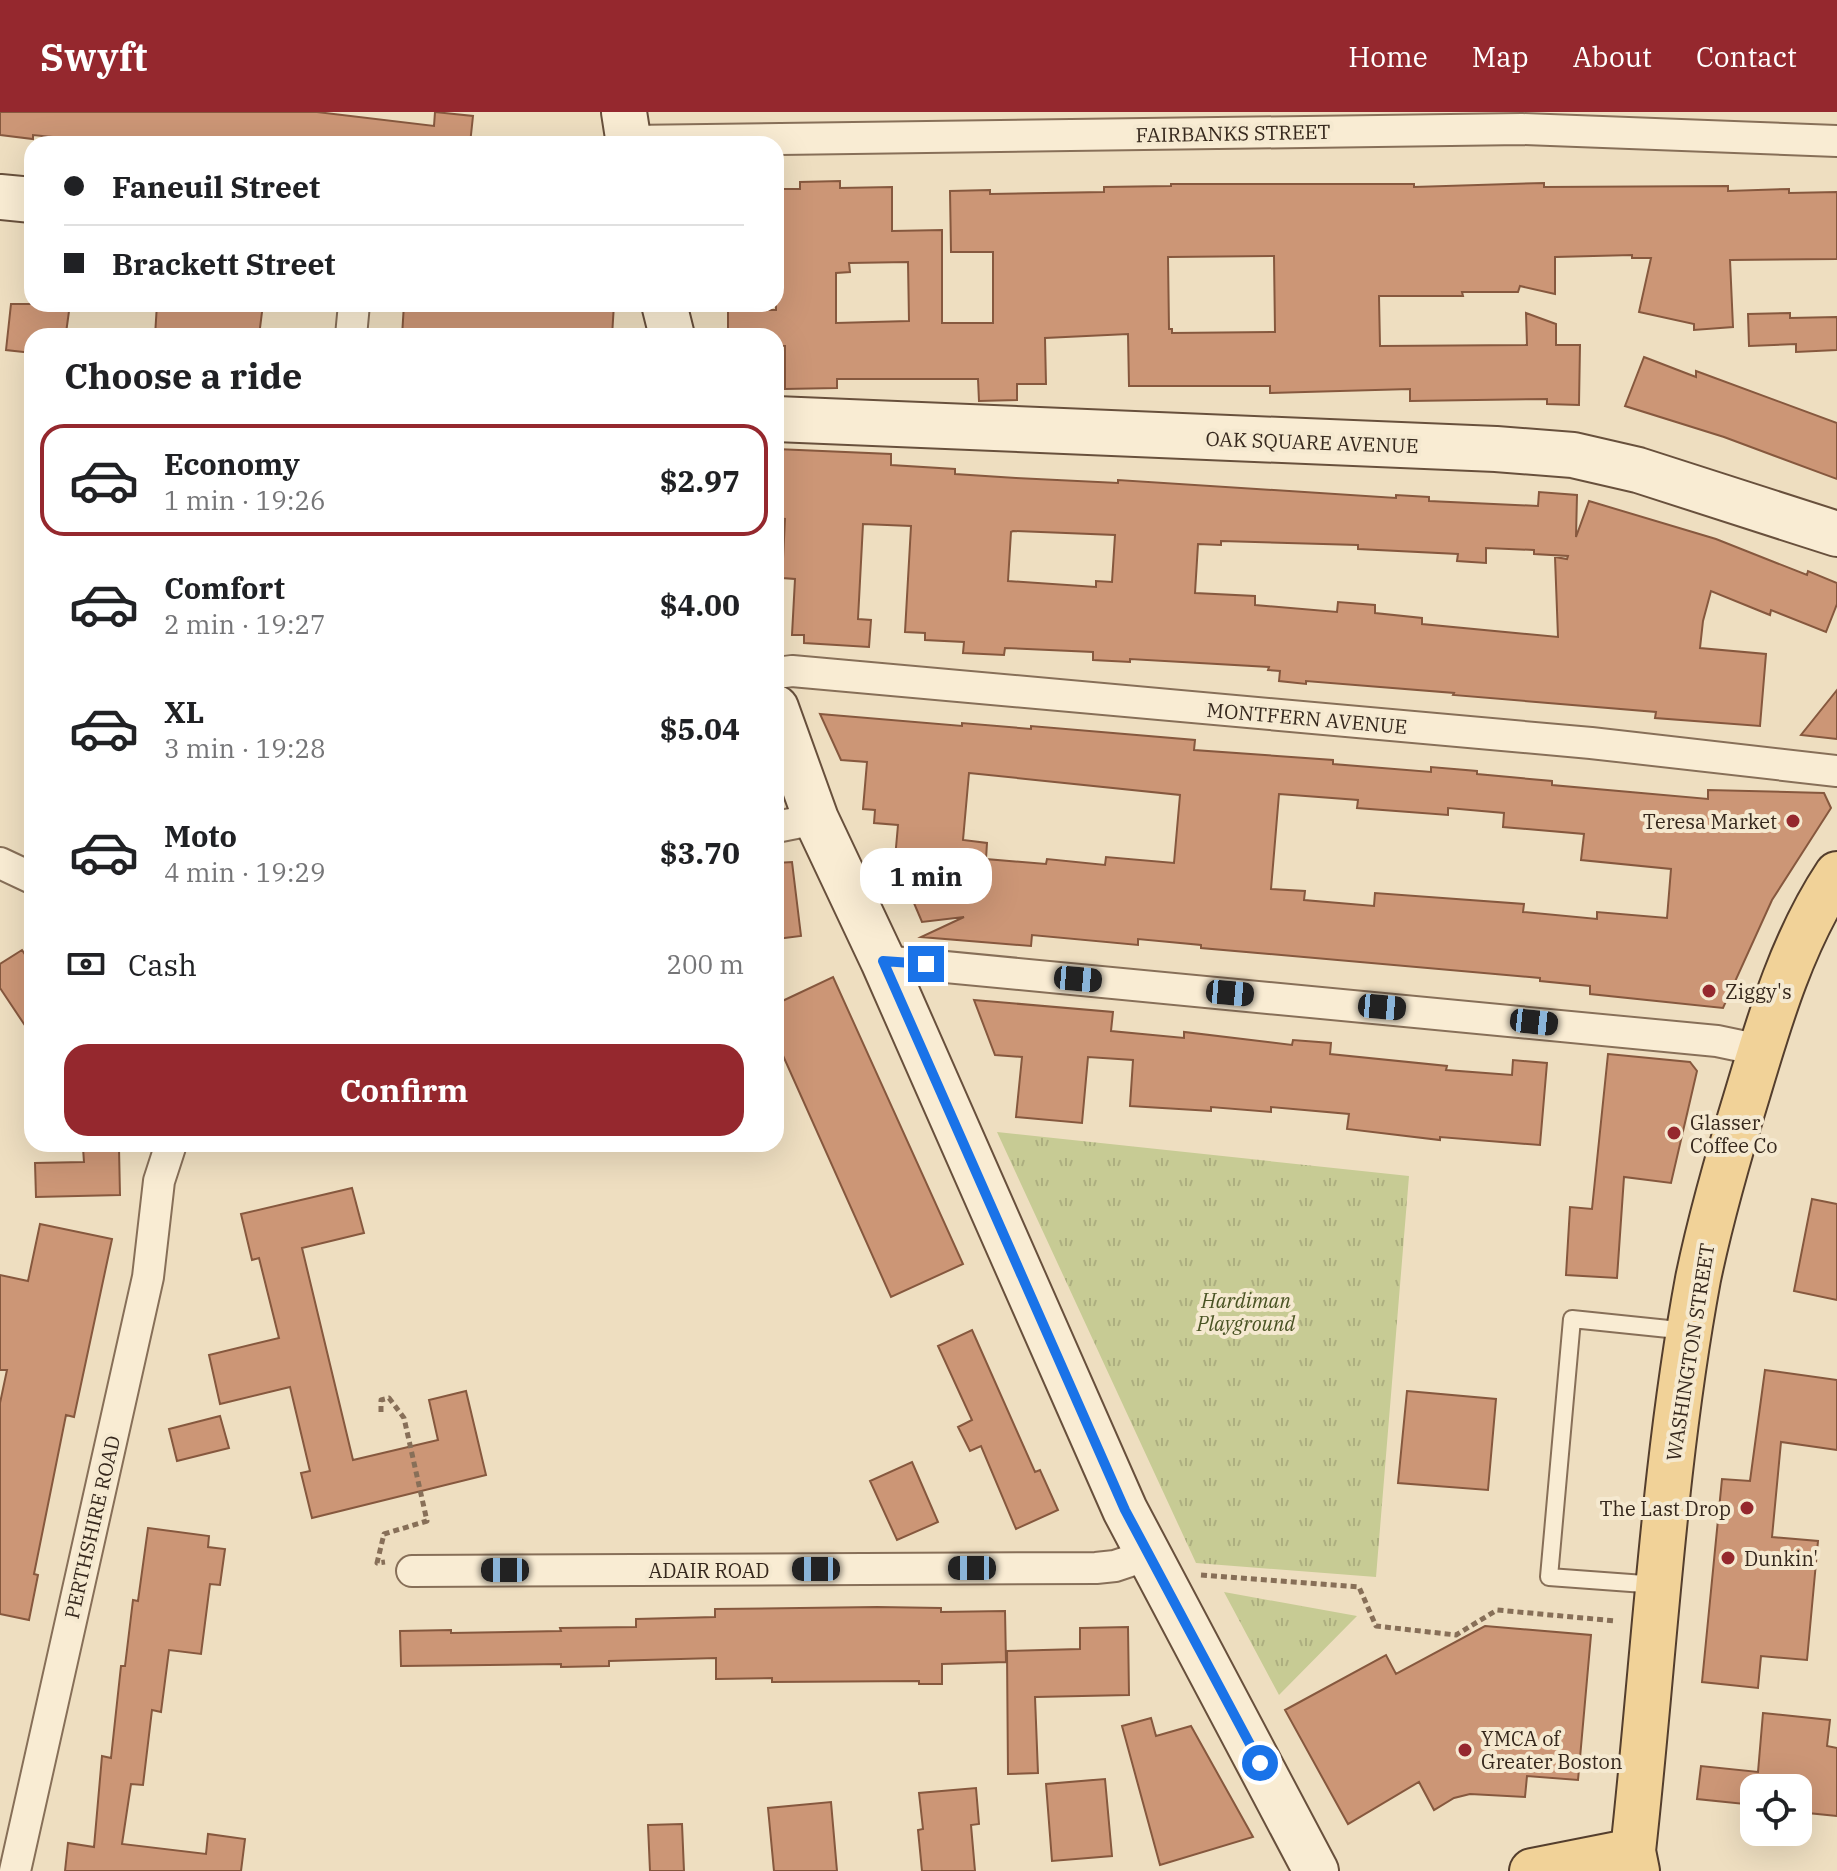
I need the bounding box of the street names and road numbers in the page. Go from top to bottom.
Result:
street label: FAIRBANKS STREET [1135,118,1331,148]
street label: OAK SQUARE AVENUE [1205,425,1419,459]
street label: MONTFERN AVENUE [1206,696,1408,740]
street label: WASHINGTON STREET [1659,1241,1721,1463]
street label: PERTHSHIRE ROAD [58,1433,126,1621]
street label: ADAIR ROAD [649,1557,769,1584]

